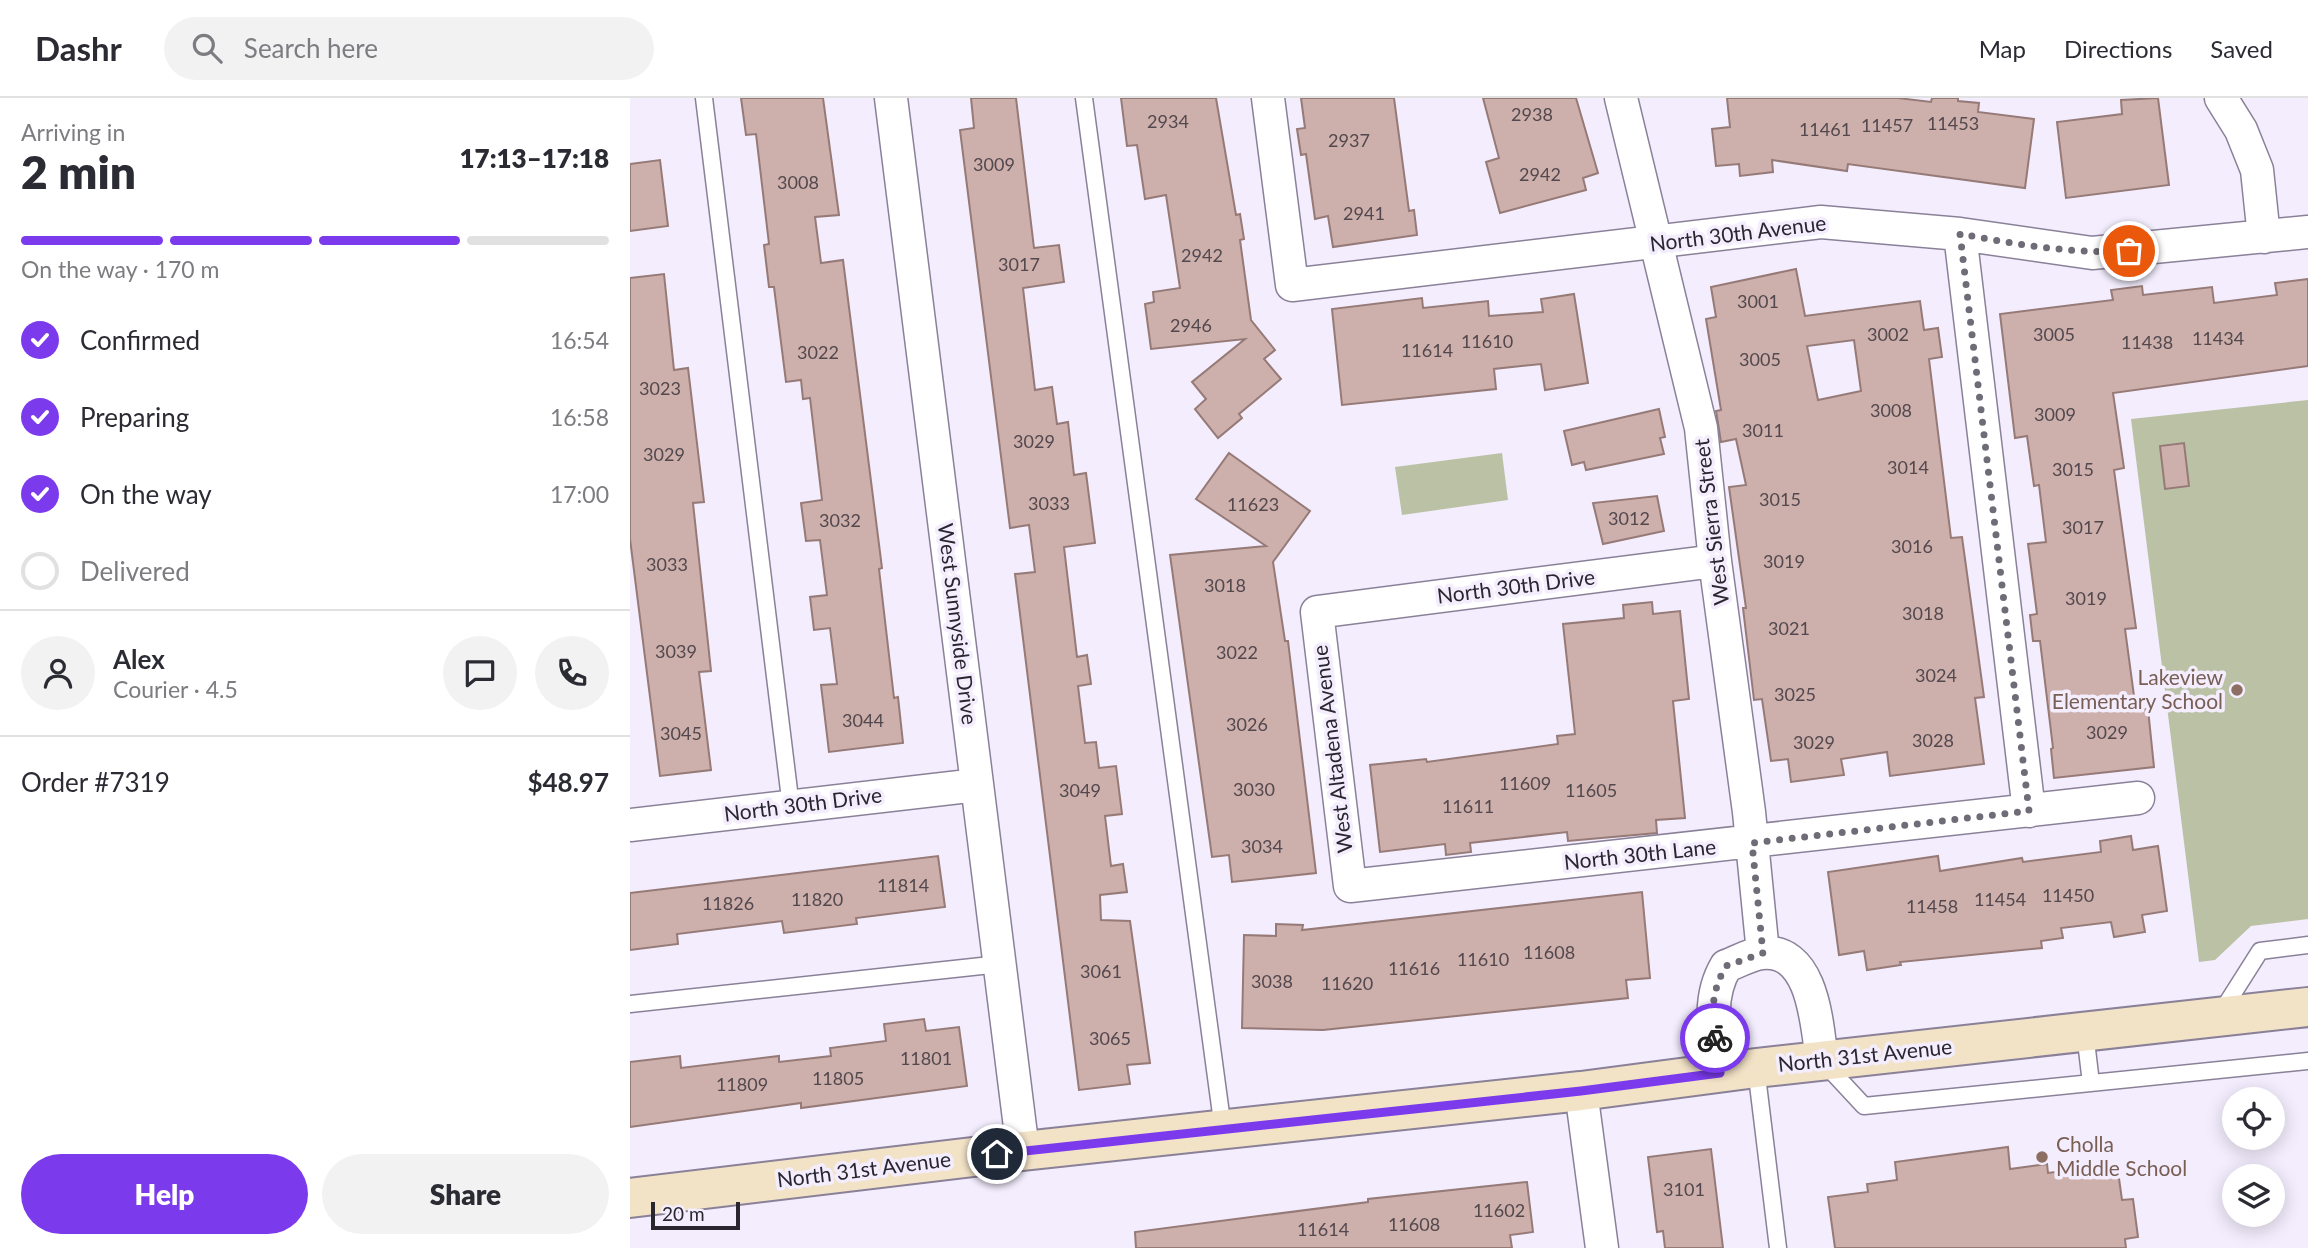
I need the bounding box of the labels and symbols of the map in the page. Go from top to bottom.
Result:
house number: 2938 [1511,103,1553,125]
house number: 2934 [1147,110,1189,132]
house number: 11453 [1927,112,1979,134]
house number: 11457 [1861,114,1913,136]
house number: 11461 [1799,118,1851,140]
house number: 2937 [1328,129,1370,151]
house number: 3009 [973,153,1015,175]
house number: 2942 [1519,163,1561,185]
house number: 3008 [777,171,819,193]
house number: 2941 [1343,202,1385,224]
street label: North 30th Avenue [1648,209,1828,256]
pin [2099,221,2159,281]
house number: 2942 [1181,244,1223,266]
house number: 3017 [998,253,1040,275]
house number: 3001 [1737,290,1779,312]
house number: 2946 [1170,314,1212,336]
house number: 3002 [1867,323,1909,345]
house number: 3005 [2033,323,2075,345]
house number: 11434 [2192,327,2244,349]
house number: 11610 [1461,330,1513,352]
house number: 11438 [2121,331,2173,353]
house number: 11614 [1401,339,1453,361]
house number: 3022 [797,341,839,363]
house number: 3005 [1739,348,1781,370]
house number: 3023 [639,377,681,399]
house number: 3008 [1870,399,1912,421]
house number: 3009 [2034,403,2076,425]
house number: 3011 [1742,419,1784,441]
house number: 3029 [1013,430,1055,452]
street label: West Sierra Street [1688,437,1733,607]
house number: 3029 [643,443,685,465]
house number: 3014 [1887,456,1929,478]
house number: 3015 [2052,458,2094,480]
house number: 3015 [1759,488,1801,510]
house number: 3033 [1028,492,1070,514]
house number: 11623 [1227,493,1279,515]
house number: 3012 [1608,507,1650,529]
house number: 3032 [819,509,861,531]
house number: 3017 [2062,516,2104,538]
street label: West Sunnyside Drive [934,522,983,726]
house number: 3016 [1891,535,1933,557]
house number: 3019 [1763,550,1805,572]
house number: 3033 [646,553,688,575]
street label: North 30th Drive [1435,563,1596,608]
house number: 3018 [1204,574,1246,596]
house number: 3019 [2065,587,2107,609]
house number: 3018 [1902,602,1944,624]
house number: 3021 [1768,617,1810,639]
house number: 3039 [655,640,697,662]
house number: 3022 [1216,641,1258,663]
street label: West Altadena Avenue [1306,644,1357,855]
house number: 3024 [1915,664,1957,686]
place label: Lakeview Elementary School [2052,664,2223,713]
marker: Lakeview Elementary School [2229,682,2245,698]
house number: 3025 [1774,683,1816,705]
house number: 3044 [842,709,884,731]
house number: 3026 [1226,713,1268,735]
house number: 3029 [2086,721,2128,743]
house number: 3045 [660,722,702,744]
house number: 3028 [1912,729,1954,751]
house number: 3029 [1793,731,1835,753]
house number: 11609 [1499,772,1551,794]
house number: 3030 [1233,778,1275,800]
house number: 3049 [1059,779,1101,801]
house number: 11605 [1565,779,1617,801]
street label: North 30th Drive [722,781,883,826]
house number: 11611 [1442,795,1494,817]
street label: North 30th Lane [1563,833,1717,874]
house number: 3034 [1241,835,1283,857]
house number: 11814 [877,874,929,896]
house number: 11450 [2042,884,2094,906]
house number: 11820 [791,888,843,910]
house number: 11454 [1974,888,2026,910]
house number: 11826 [702,892,754,914]
house number: 11458 [1906,895,1958,917]
house number: 11608 [1523,941,1575,963]
house number: 11610 [1457,948,1509,970]
house number: 11616 [1388,957,1440,979]
house number: 3061 [1080,960,1122,982]
house number: 3038 [1251,970,1293,992]
house number: 11620 [1321,972,1373,994]
courier [1680,1003,1750,1073]
house number: 3065 [1089,1027,1131,1049]
street label: North 31st Avenue [1776,1033,1953,1076]
house number: 11801 [900,1047,952,1069]
house number: 11805 [812,1067,864,1089]
house number: 11809 [716,1073,768,1095]
pin [967,1124,1027,1184]
place label: Cholla Middle School [2056,1131,2187,1180]
street label: North 31st Avenue [775,1145,952,1192]
marker: Cholla Middle School [2034,1149,2050,1165]
house number: 3101 [1663,1178,1705,1200]
scale bar [651,1199,740,1231]
house number: 11602 [1473,1199,1525,1221]
house number: 11608 [1388,1213,1440,1235]
house number: 11614 [1297,1218,1349,1240]

